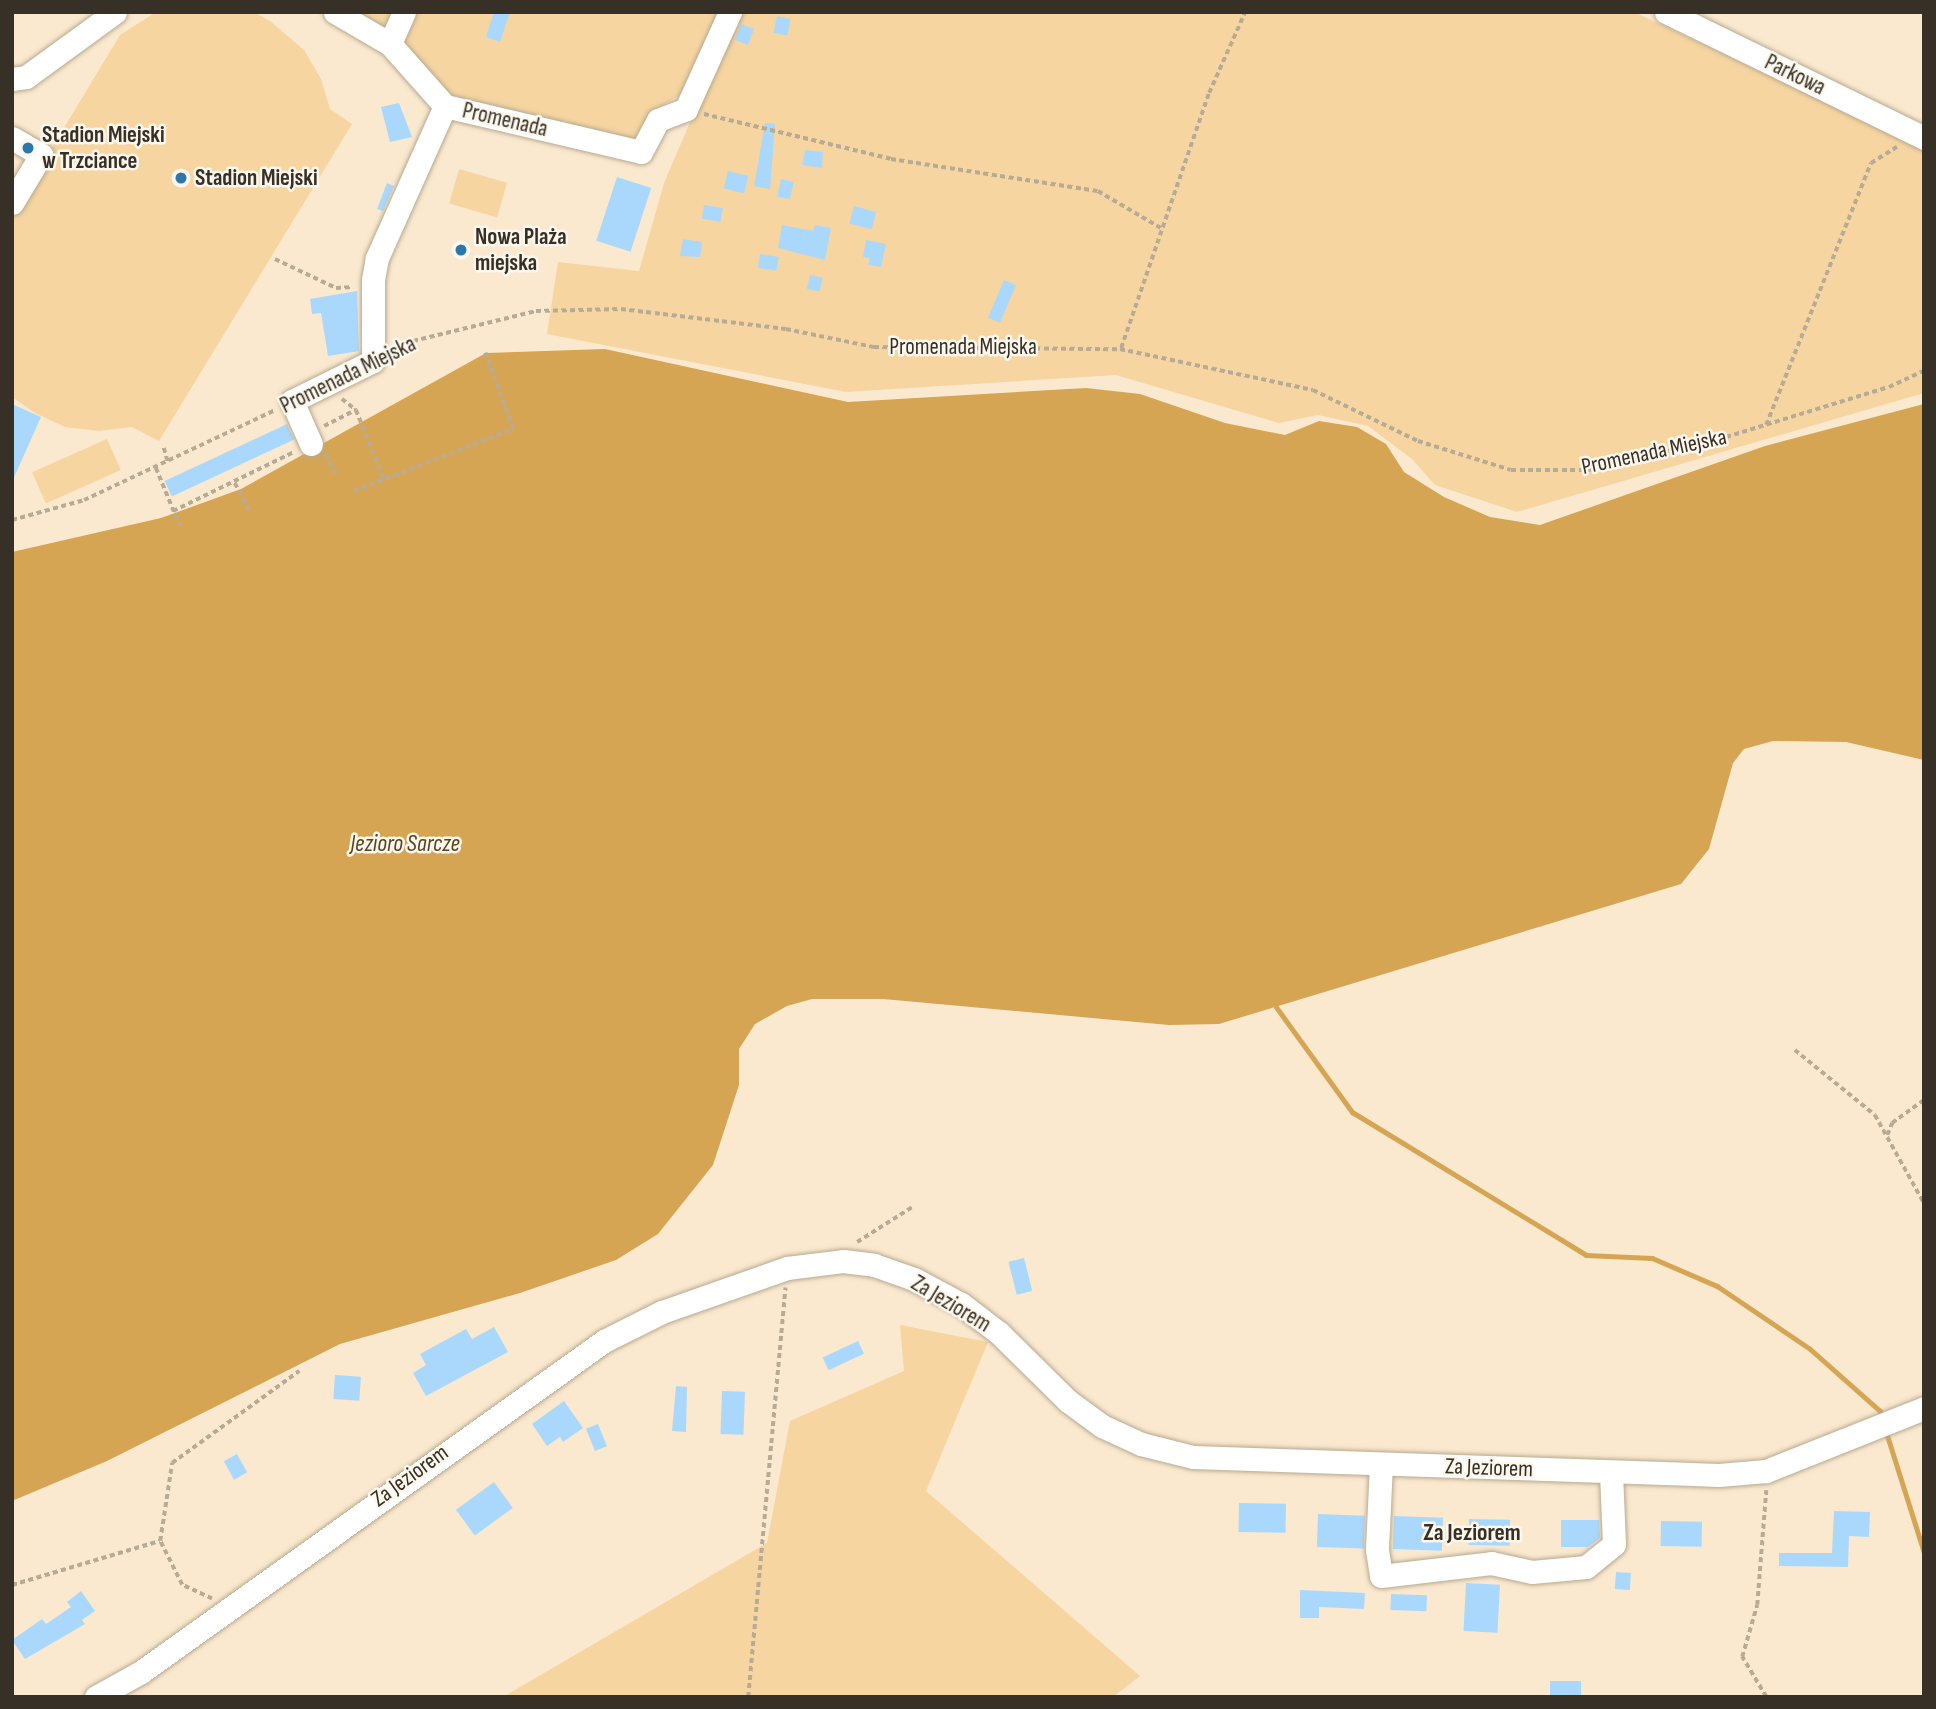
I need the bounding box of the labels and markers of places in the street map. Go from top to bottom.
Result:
place label: Stadion Miejski w Trzciance [42,121,165,175]
marker: Stadion Miejski w Trzciance [20,140,36,156]
place label: Stadion Miejski [195,164,318,192]
marker: Stadion Miejski [173,170,189,186]
place label: Nowa Plaża miejska [475,223,567,277]
marker: Nowa Plaża miejska [453,242,469,258]

